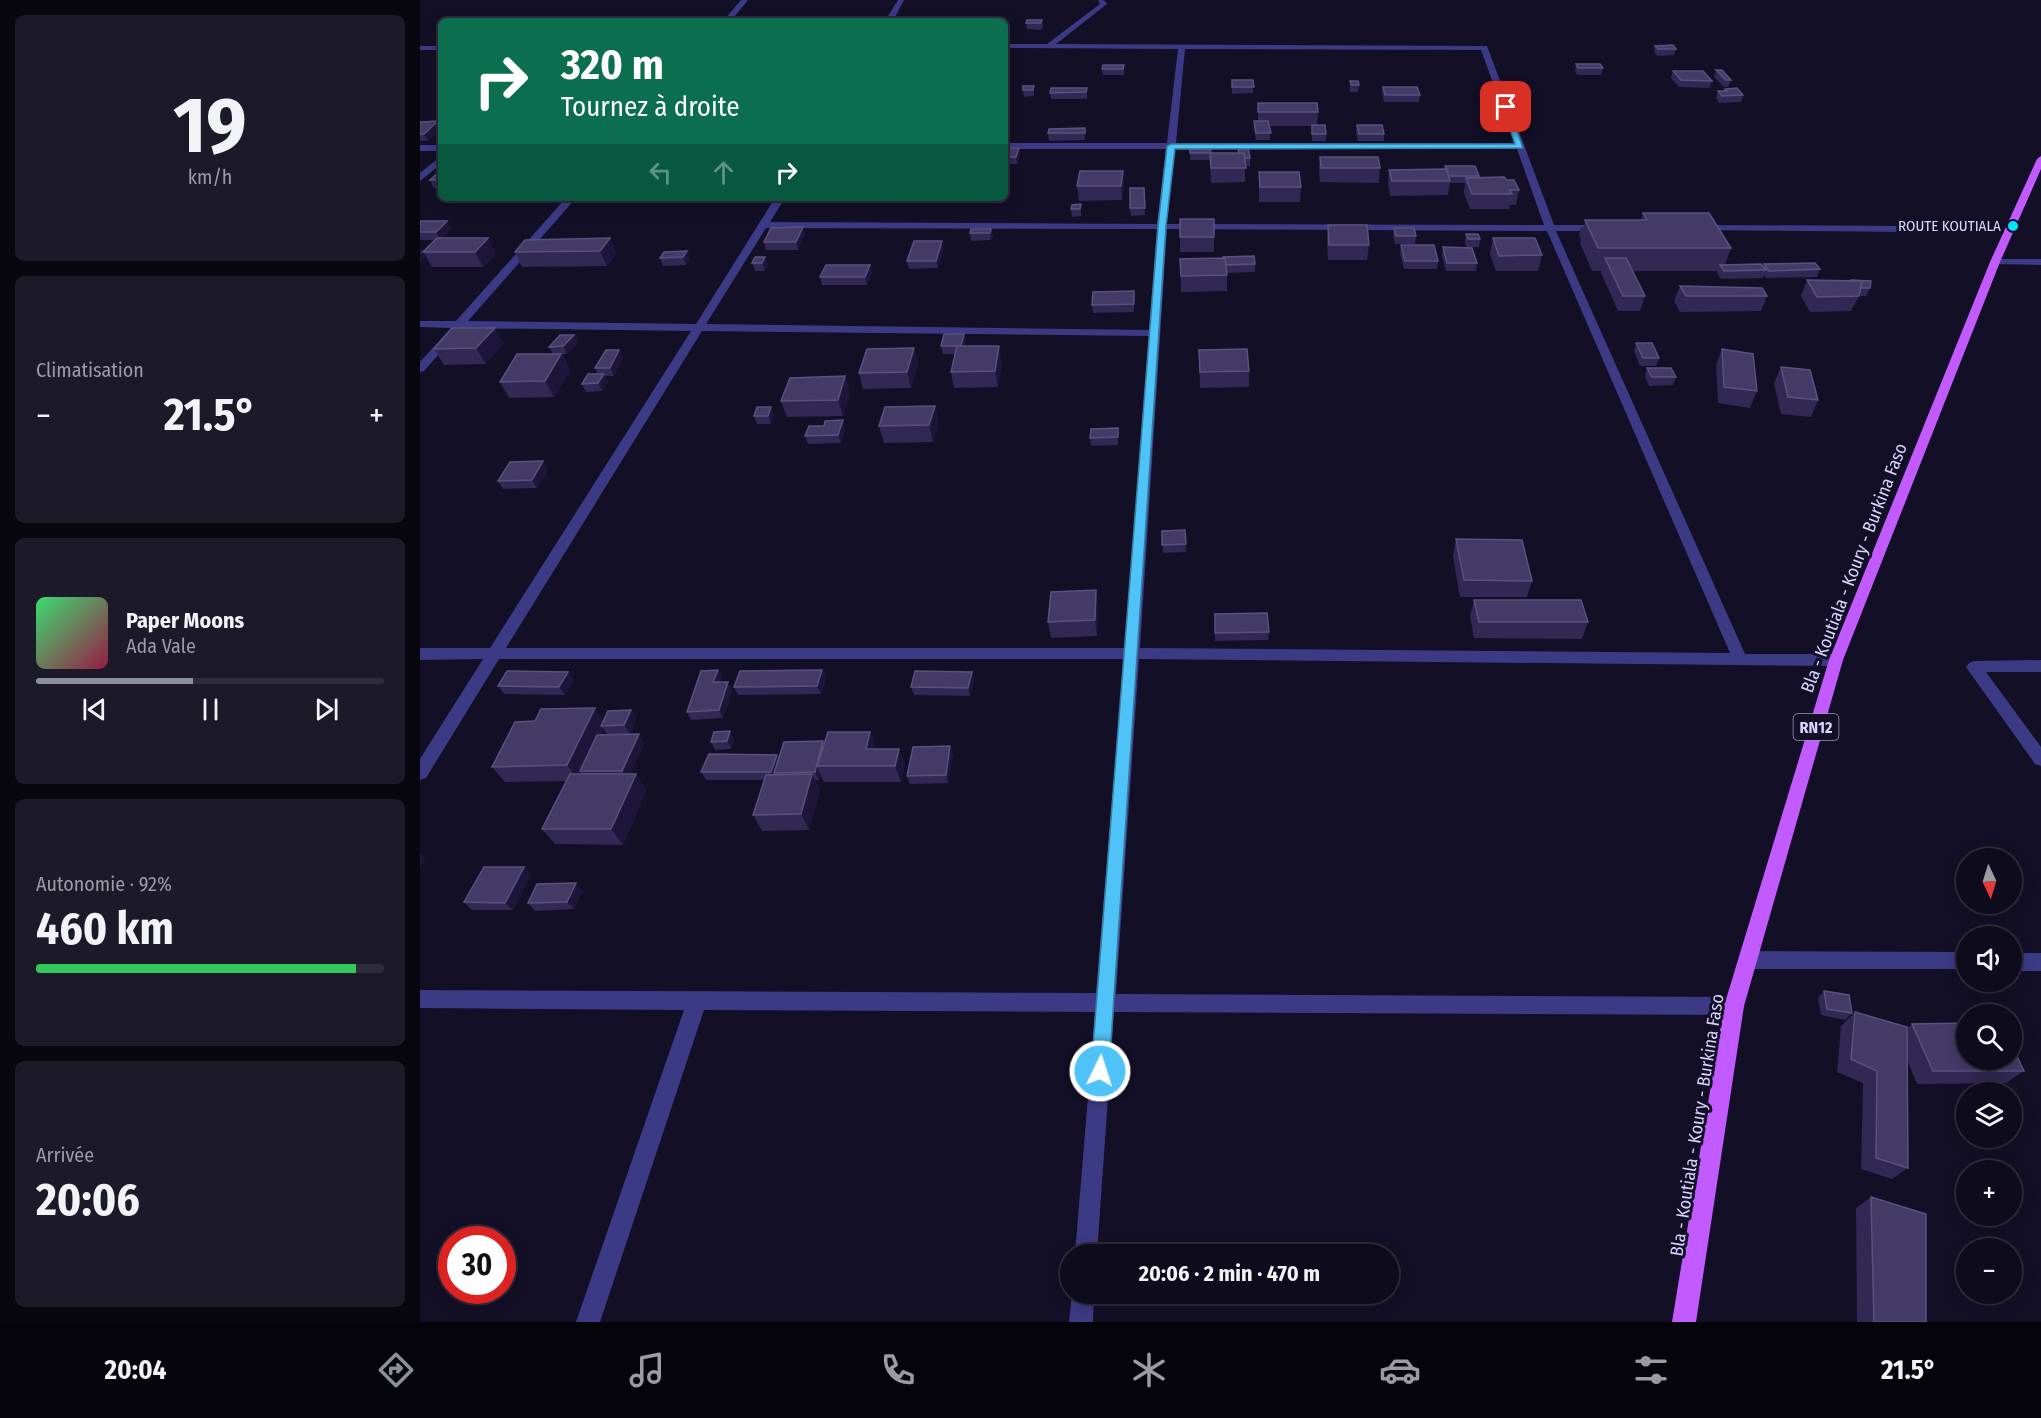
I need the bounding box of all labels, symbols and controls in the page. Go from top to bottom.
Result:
text: 320 m [561,40,664,90]
icon: right [462,42,540,120]
text: 19 [173,79,247,173]
pin [1480,81,1531,132]
icon: arrive [1489,90,1522,123]
text: Tournez à droite [561,91,740,123]
icon: left [644,156,677,189]
icon: ahead [707,156,740,189]
icon: right [770,156,803,189]
text: km/h [188,165,232,189]
place label: ROUTE KOUTIALA [1898,217,2001,235]
marker: ROUTE KOUTIALA [2006,219,2020,233]
text: Climatisation [36,358,144,382]
text: 21.5° [164,388,256,442]
text: − [36,396,51,436]
text: + [369,396,384,436]
street label: Bla - Koutiala - Koury - Burkina Faso [1796,440,1912,696]
text: Paper Moons [126,607,244,634]
text: Ada Vale [126,634,196,658]
icon: previous [78,693,111,726]
icon: pause [194,693,227,726]
icon: next [310,693,343,726]
road number: RN12 [1794,714,1838,740]
north arrow [1956,848,2022,914]
map controls [1956,848,2022,1304]
text: Autonomie · 92% [36,872,172,896]
text: 460 km [36,902,174,956]
button: sound [1956,926,2022,992]
street label: Bla - Koutiala - Koury - Burkina Faso [1665,992,1729,1258]
button: search [1956,1004,2022,1070]
position arrow [1068,1039,1132,1103]
button: layers [1956,1082,2022,1148]
text: Arrivée [36,1143,94,1167]
button: + [1956,1160,2022,1226]
text: 20:06 [36,1173,140,1227]
speed limit sign: 30 [438,1226,516,1304]
button: − [1956,1238,2022,1304]
text: 20:06 · 2 min · 470 m [1139,1260,1320,1287]
icon: directions [375,1349,417,1391]
icon: music [626,1349,668,1391]
icon: phone [877,1349,919,1391]
icon: climate [1128,1349,1170,1391]
icon: car [1379,1349,1421,1391]
icon: filters [1630,1349,1672,1391]
text: 20:04 [104,1354,167,1386]
text: 21.5° [1881,1354,1937,1386]

